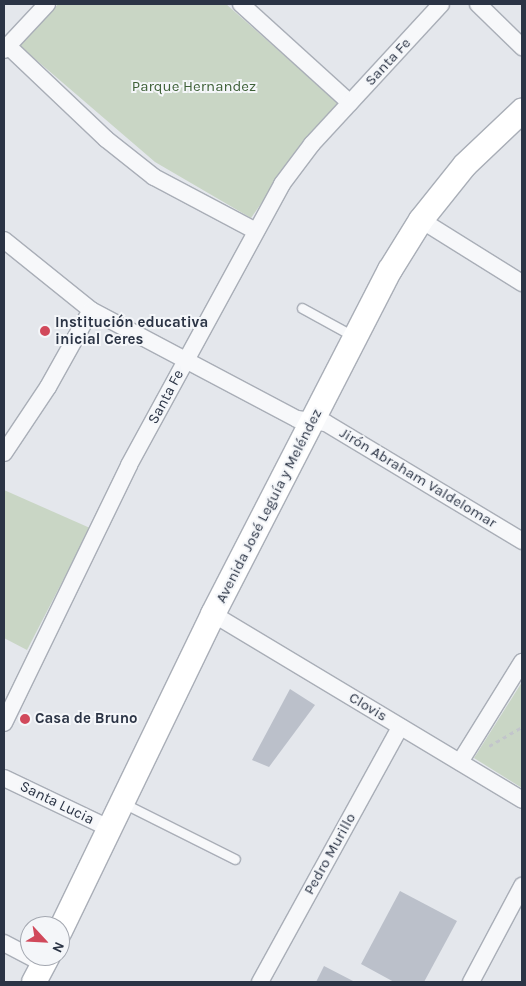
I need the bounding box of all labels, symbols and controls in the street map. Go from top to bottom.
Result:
street label: Santa Fe [361,34,415,90]
park label: Parque Hernandez [132,78,256,96]
place label: Institución educativa inicial Ceres [55,313,208,348]
marker: Institución educativa inicial Ceres [39,325,51,337]
street label: Santa Fe [144,367,188,427]
street label: Avenida José Leguía y Meléndez [212,406,326,606]
street label: Jirón Abraham Valdelomar [336,424,500,532]
street label: Clovis [346,689,390,725]
place label: Casa de Bruno [35,710,138,728]
marker: Casa de Bruno [19,713,31,725]
street label: Santa Lucia [17,777,97,829]
street label: Pedro Murillo [300,810,360,898]
north arrow [20,916,70,966]
text: N [48,939,68,955]

